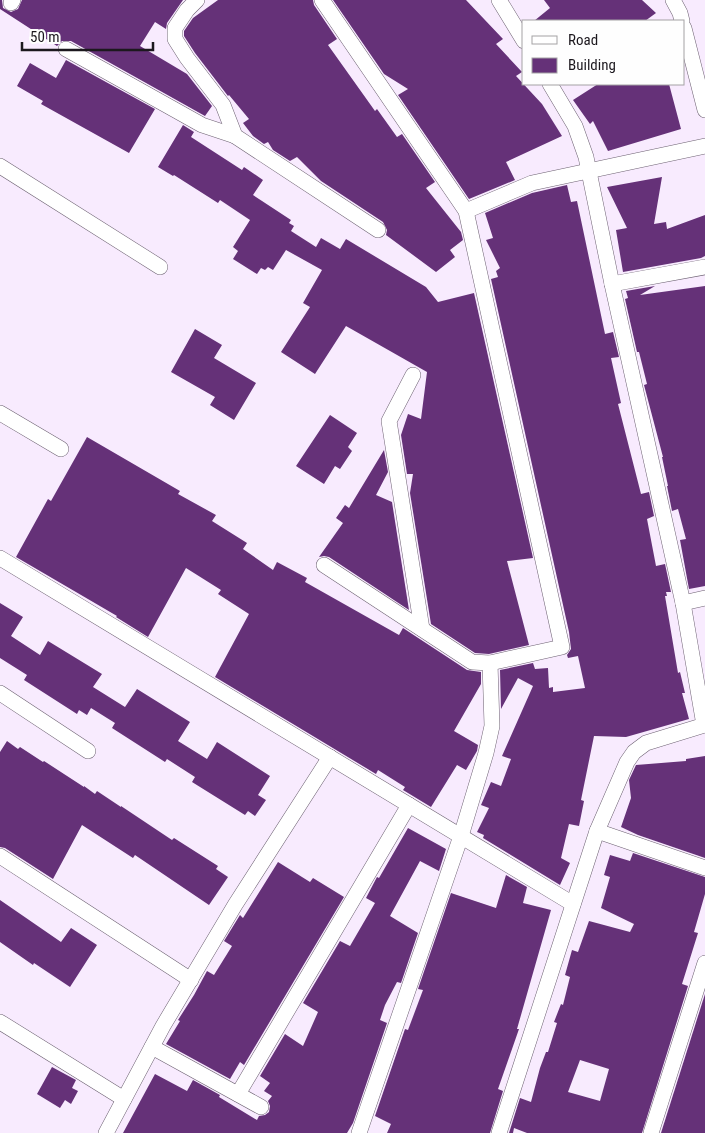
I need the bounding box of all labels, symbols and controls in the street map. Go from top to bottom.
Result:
scale bar [22,20,154,52]
legend [522,20,685,85]
text: 50 m [30,28,60,46]
text: Road [568,31,598,49]
text: Building [568,56,616,74]

